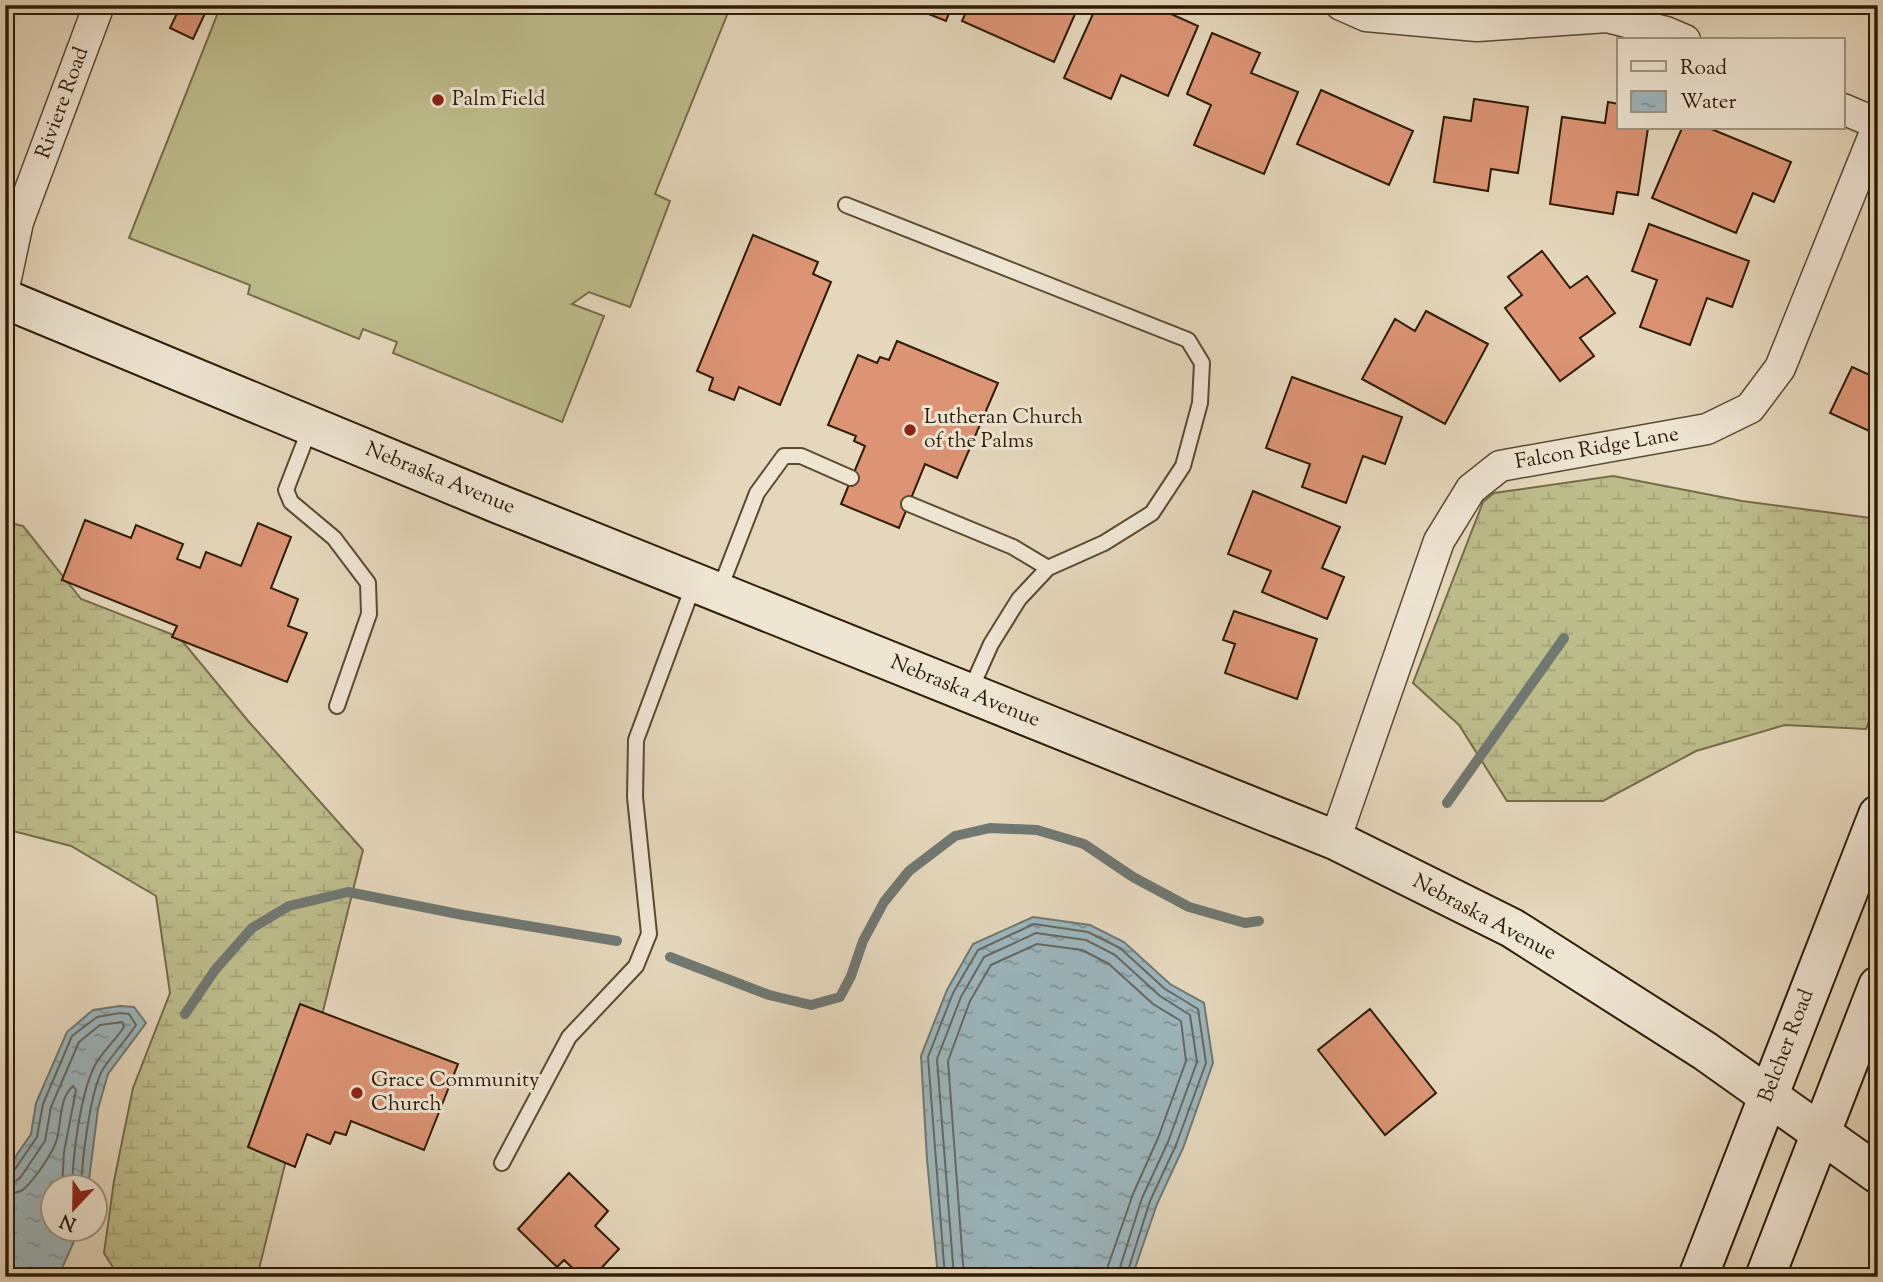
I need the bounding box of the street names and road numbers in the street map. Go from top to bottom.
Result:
street label: Riviere Road [29,43,97,163]
street label: Falcon Ridge Lane [1513,420,1681,478]
street label: Nebraska Avenue [361,435,519,523]
street label: Nebraska Avenue [886,648,1044,736]
street label: Nebraska Avenue [1407,867,1561,969]
street label: Belcher Road [1752,985,1822,1107]

